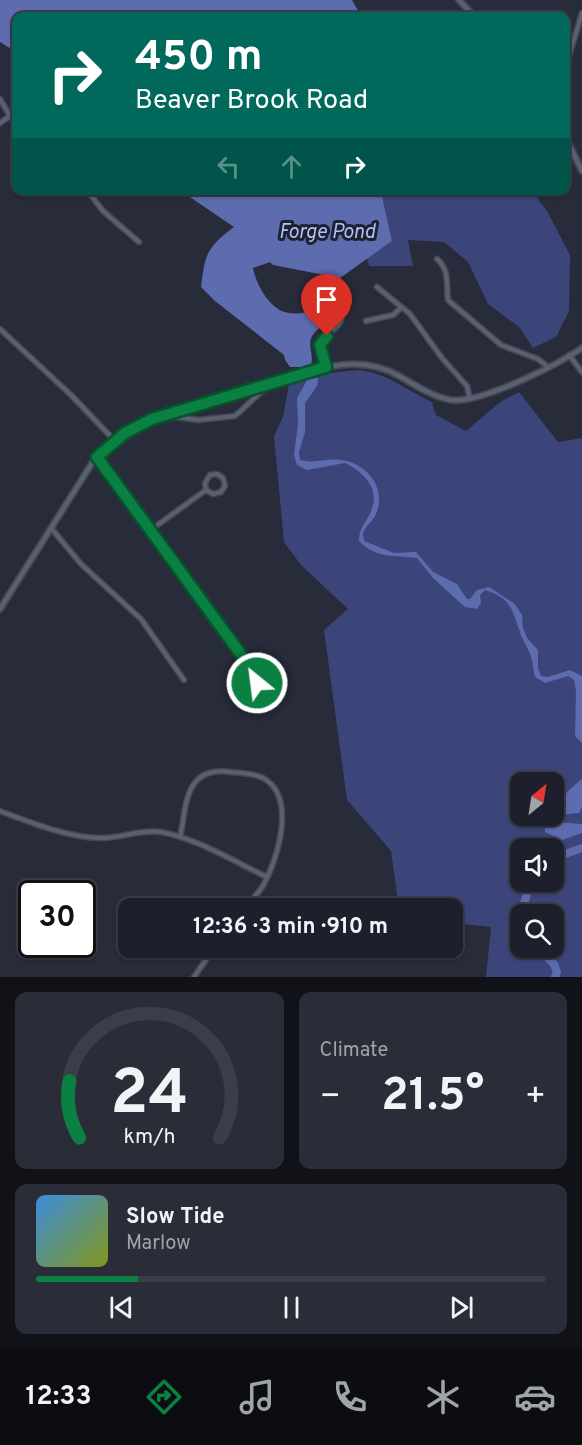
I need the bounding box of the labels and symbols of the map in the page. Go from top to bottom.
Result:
water label: Forge Pond [279,220,376,246]
pin [301,274,352,336]
position arrow [225,651,289,715]
north arrow [510,772,564,826]
speed limit sign: 30 [18,880,96,958]

